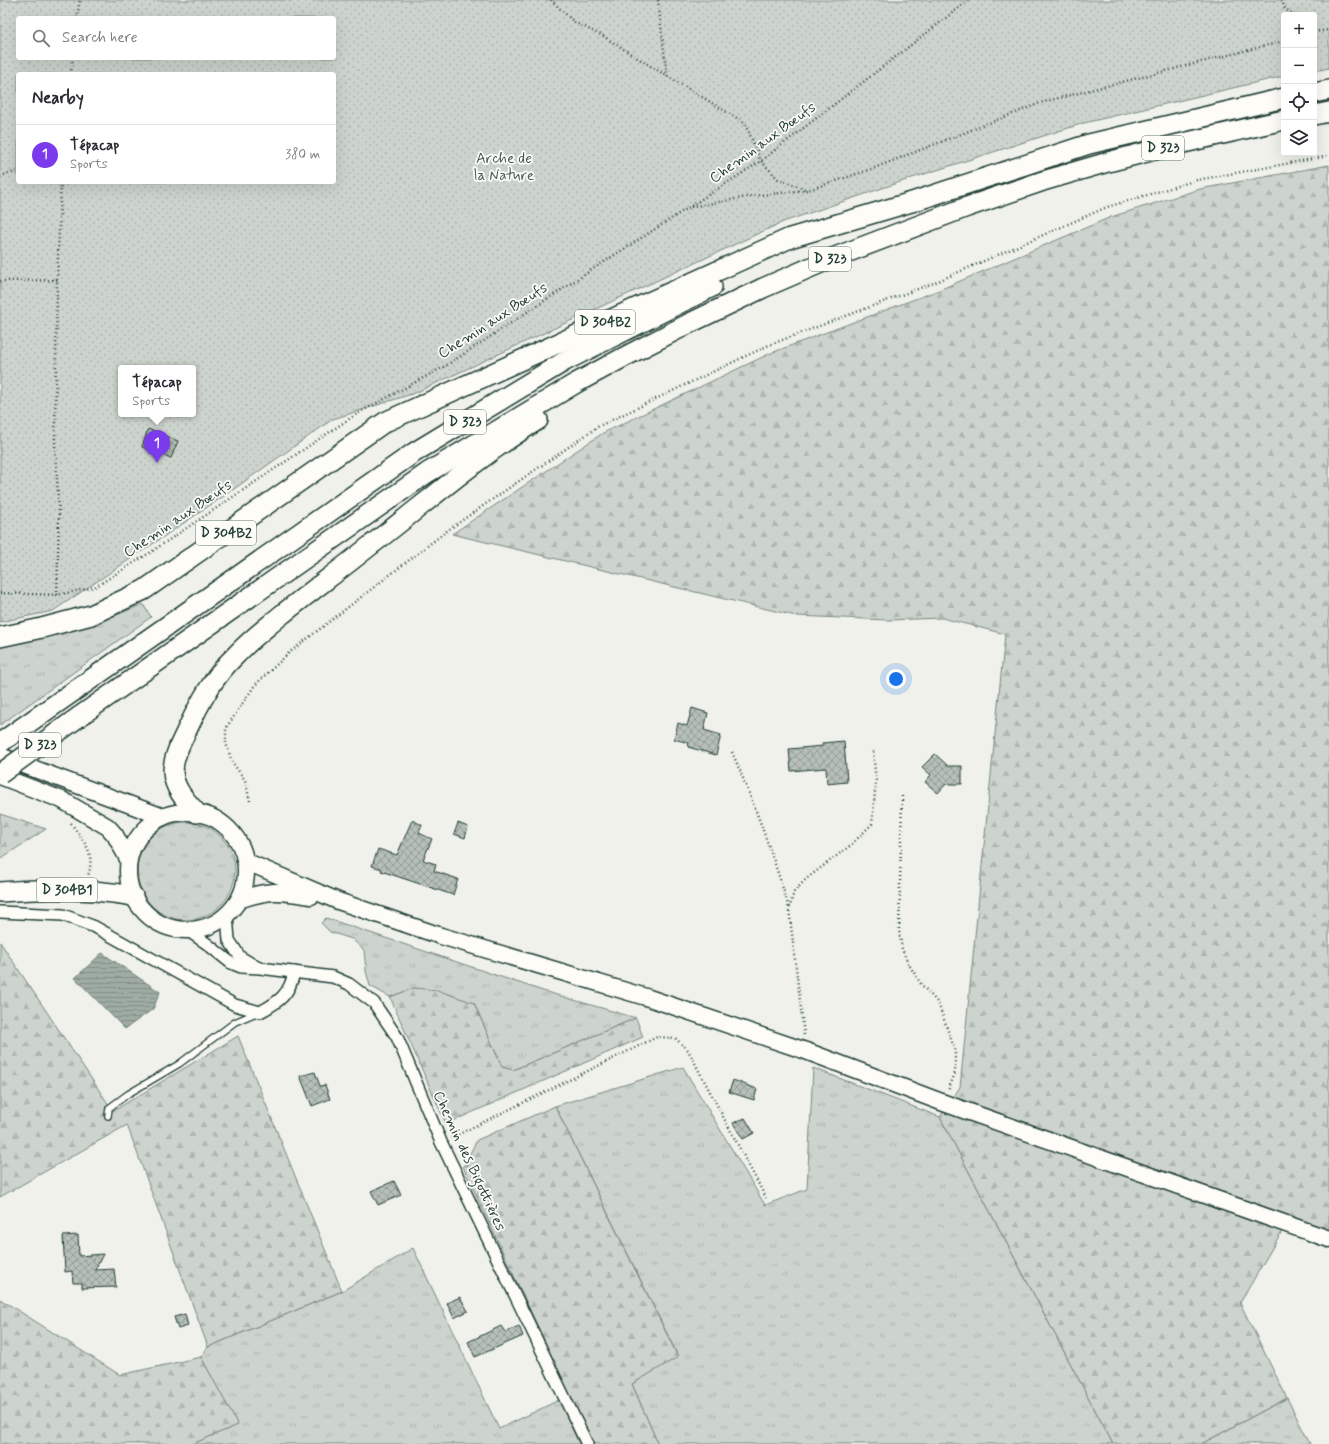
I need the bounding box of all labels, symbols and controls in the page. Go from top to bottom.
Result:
map controls [1281,12,1317,156]
button: + [1281,12,1317,48]
search box [16,16,336,60]
icon: search [30,27,52,49]
text: Search here [62,28,138,48]
button: − [1281,48,1317,84]
button: locate [1281,84,1317,120]
text: Nearby [32,87,84,109]
street label: Chemin aux Bœufs [706,98,820,188]
button: layers [1281,120,1317,156]
text: Tépacap [70,136,119,156]
road number: D 323 [1142,136,1184,160]
text: 1 [42,146,48,163]
text: 380 m [285,146,320,163]
park label: Arche de la Nature [474,149,534,186]
text: Sports [70,156,108,173]
road number: D 323 [809,247,851,271]
street label: Chemin aux Bœufs [434,278,552,364]
road number: D 304B2 [575,310,635,334]
popup [118,365,196,417]
text: Tépacap [132,373,182,393]
text: Sports [132,393,170,410]
road number: D 323 [444,410,486,434]
pin: 1 [144,430,170,463]
street label: Chemin aux Bœufs [120,475,236,563]
road number: D 304B2 [196,521,256,545]
your location [886,669,906,689]
road number: D 323 [19,733,61,757]
road number: D 304B1 [37,878,97,902]
street label: Chemin des Bigottières [427,1088,510,1235]

